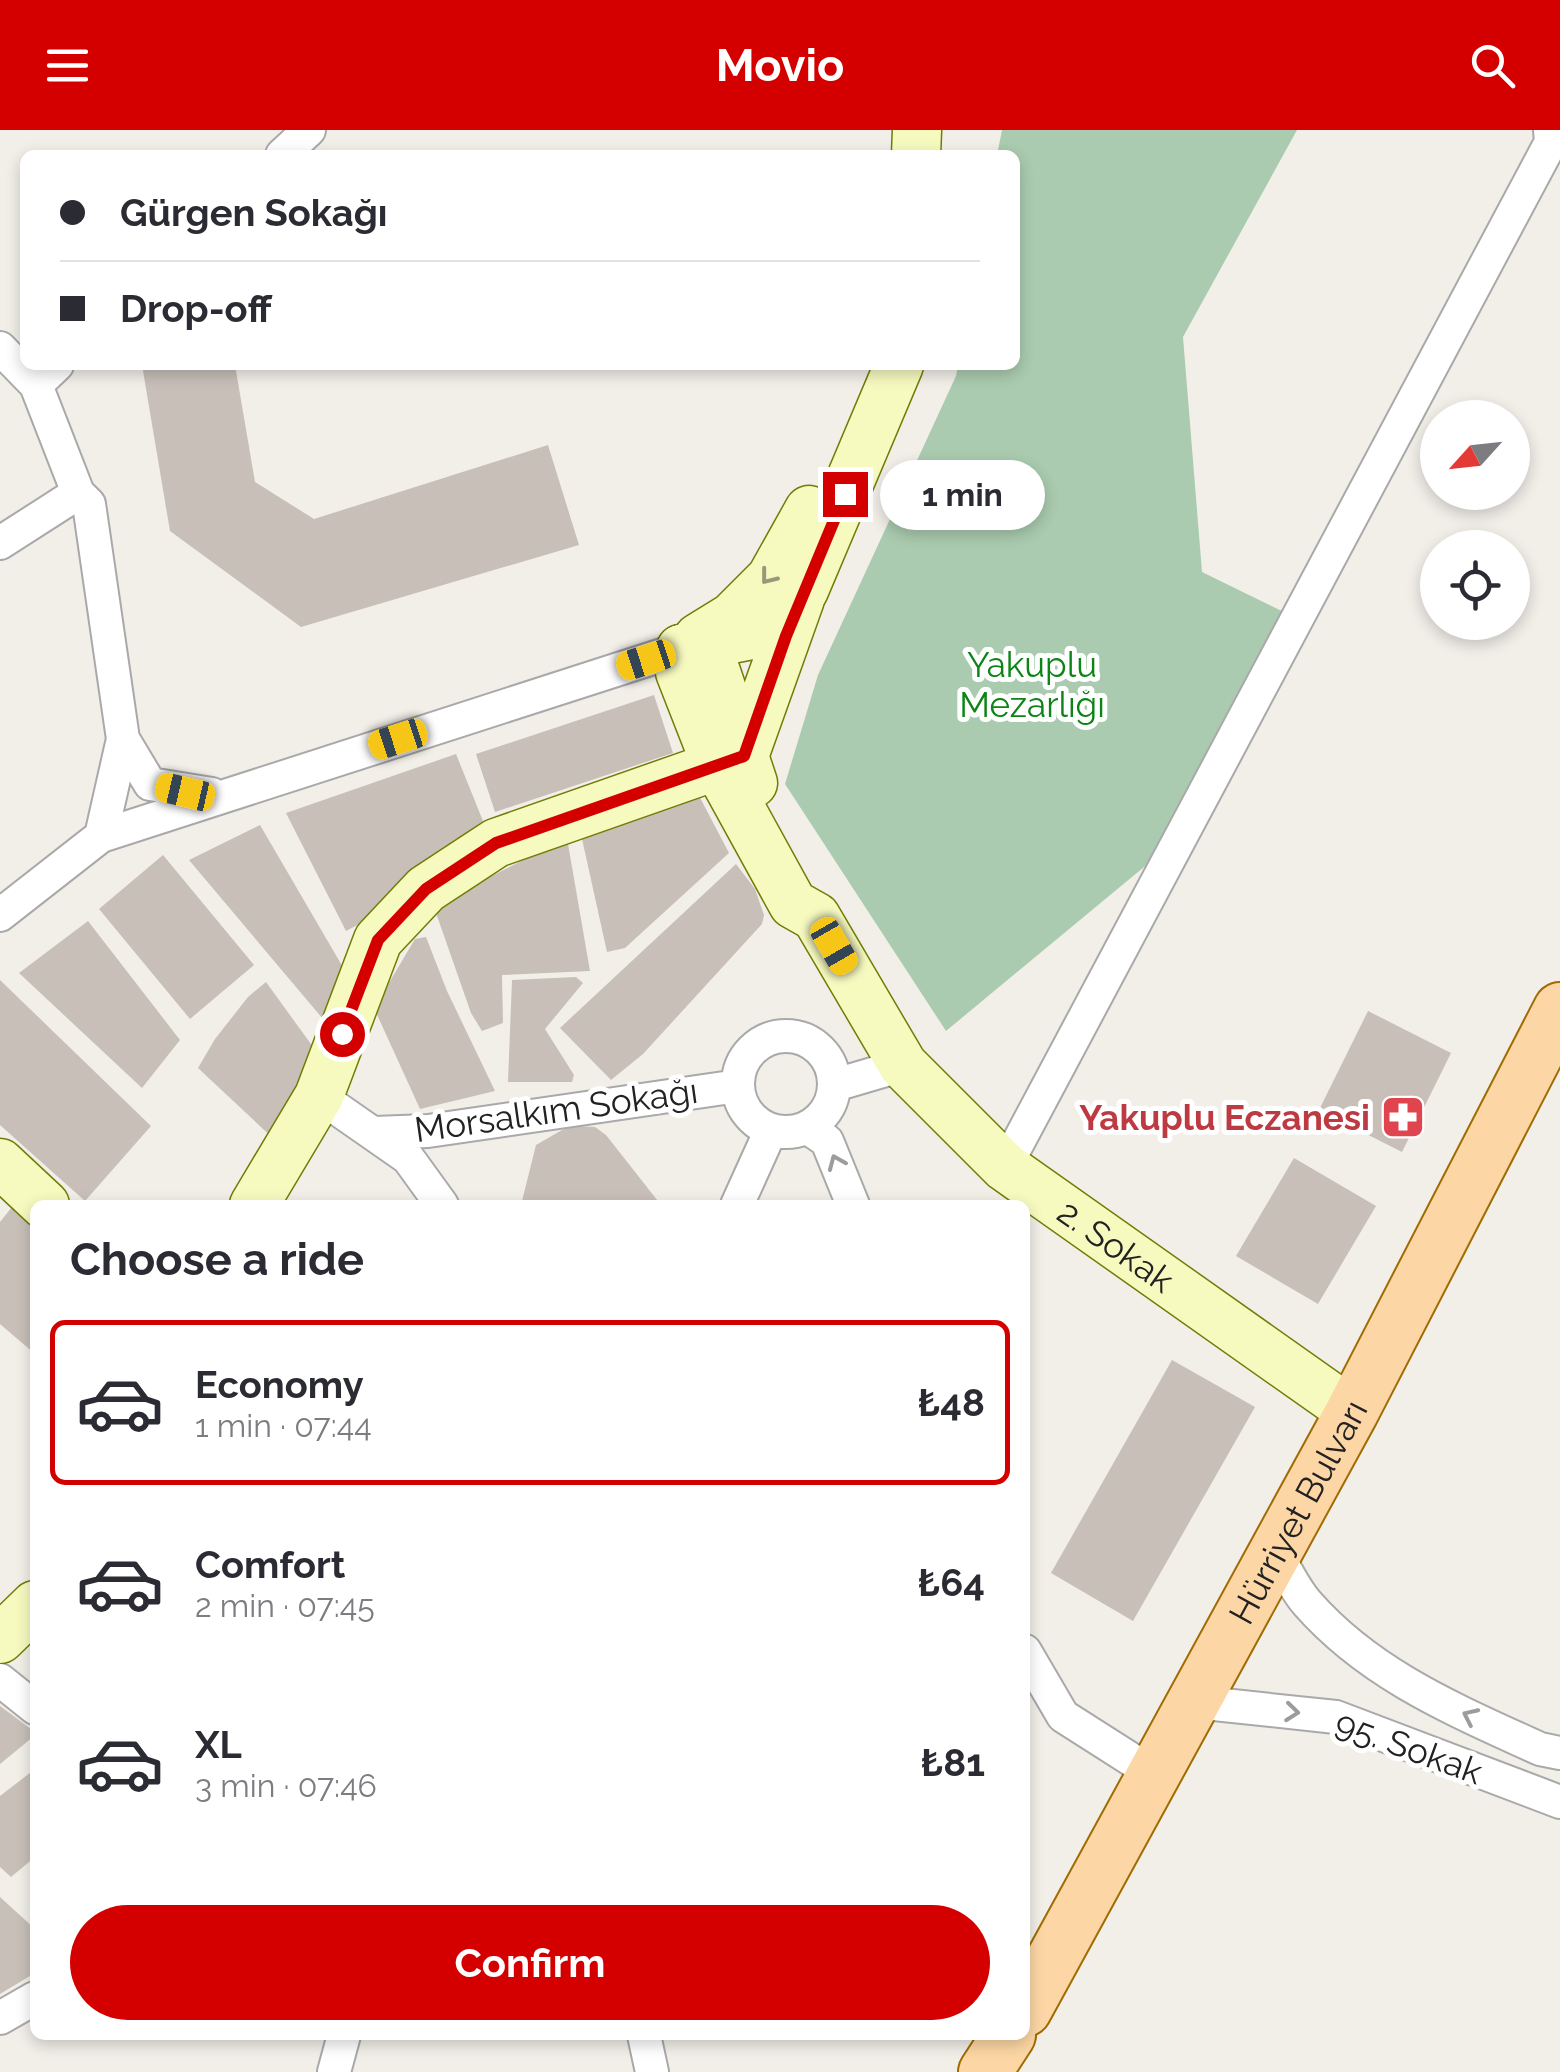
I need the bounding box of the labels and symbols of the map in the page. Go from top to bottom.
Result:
north arrow [1420,400,1530,510]
callout: 1 min [880,459,1045,529]
route end [823,472,868,517]
one-way arrow [763,566,780,584]
car [613,636,679,684]
park label: Yakuplu Mezarlığı [959,644,1105,725]
car [365,715,431,763]
car [152,771,218,813]
car [806,913,862,979]
route start [320,1012,365,1057]
street label: Morsalkım Sokağı [412,1070,700,1150]
pharmacy icon: Yakuplu Eczanesi [1380,1094,1426,1140]
place label: Yakuplu Eczanesi [1079,1097,1370,1138]
one-way arrow [828,1154,848,1172]
street label: 2. Sokak [1050,1191,1182,1301]
street label: Hürriyet Bulvarı [1220,1393,1375,1631]
one-way arrow [1284,1701,1300,1723]
street label: 95. Sokak [1330,1702,1488,1793]
one-way arrow [1462,1709,1480,1729]

